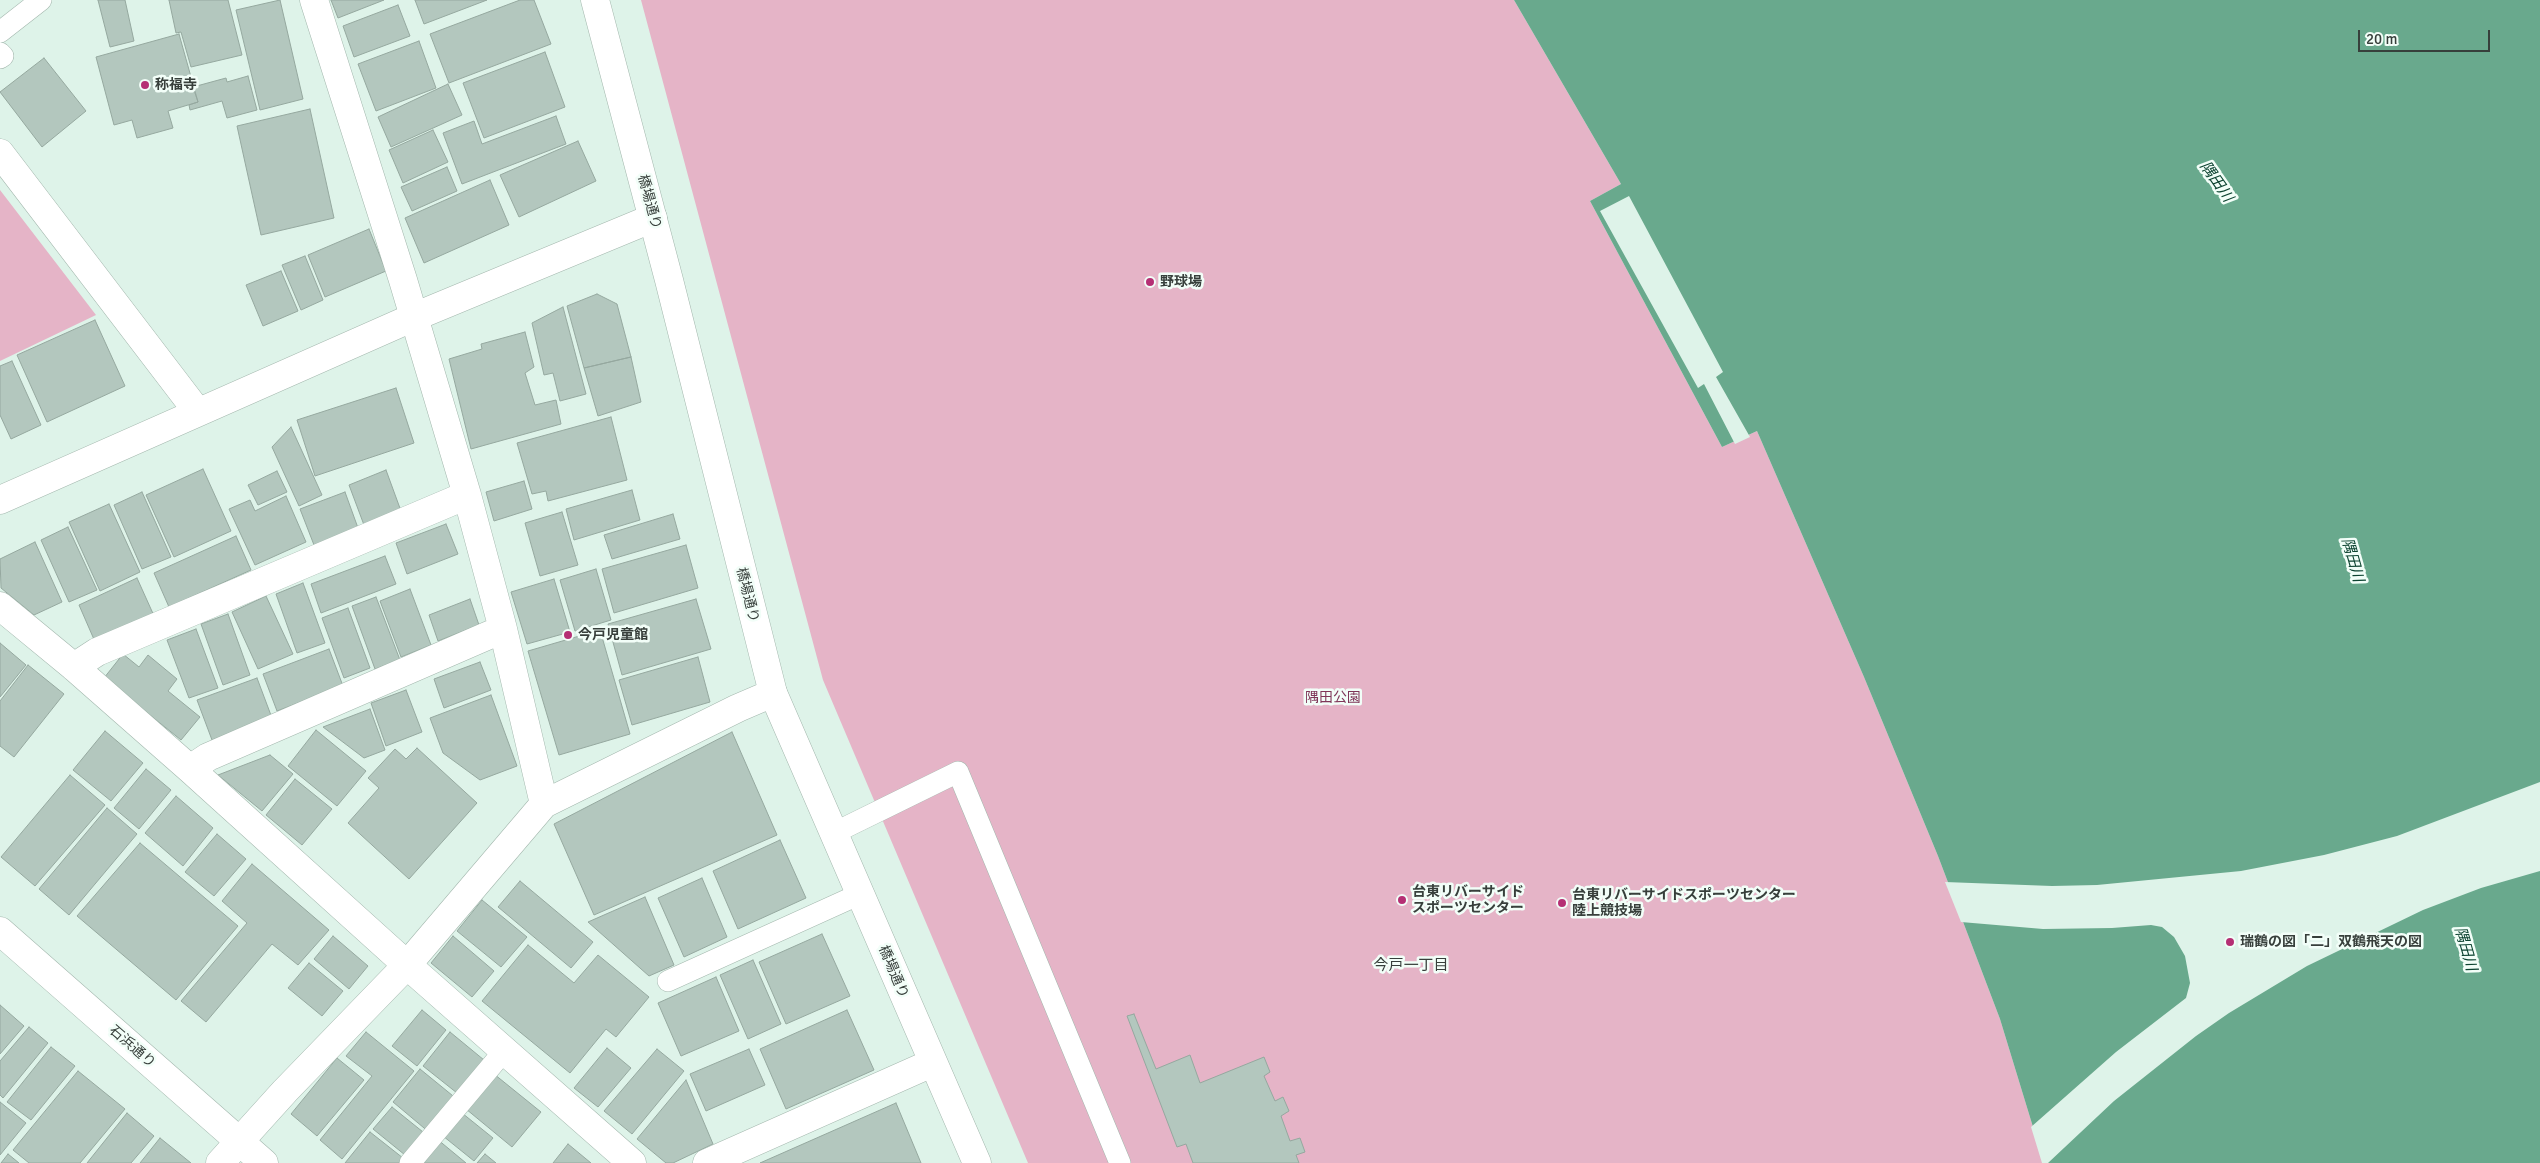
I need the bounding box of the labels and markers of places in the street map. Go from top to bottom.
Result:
place label: 称福寺 [155,77,197,93]
marker: 称福寺 [139,79,151,91]
place label: 野球場 [1160,274,1202,290]
marker: 野球場 [1144,276,1156,288]
place label: 今戸児童館 [578,627,648,643]
marker: 今戸児童館 [562,629,574,641]
place label: 台東リバーサイド スポーツセンター [1412,884,1524,916]
place label: 台東リバーサイドスポーツセンター 陸上競技場 [1572,887,1796,920]
marker: 台東リバーサイド スポーツセンター [1396,894,1408,906]
marker: 台東リバーサイドスポーツセンター 陸上競技場 [1556,897,1568,909]
place label: 瑞鶴の図「二」双鶴飛天の図 [2240,934,2422,950]
marker: 瑞鶴の図「二」双鶴飛天の図 [2224,936,2236,948]

